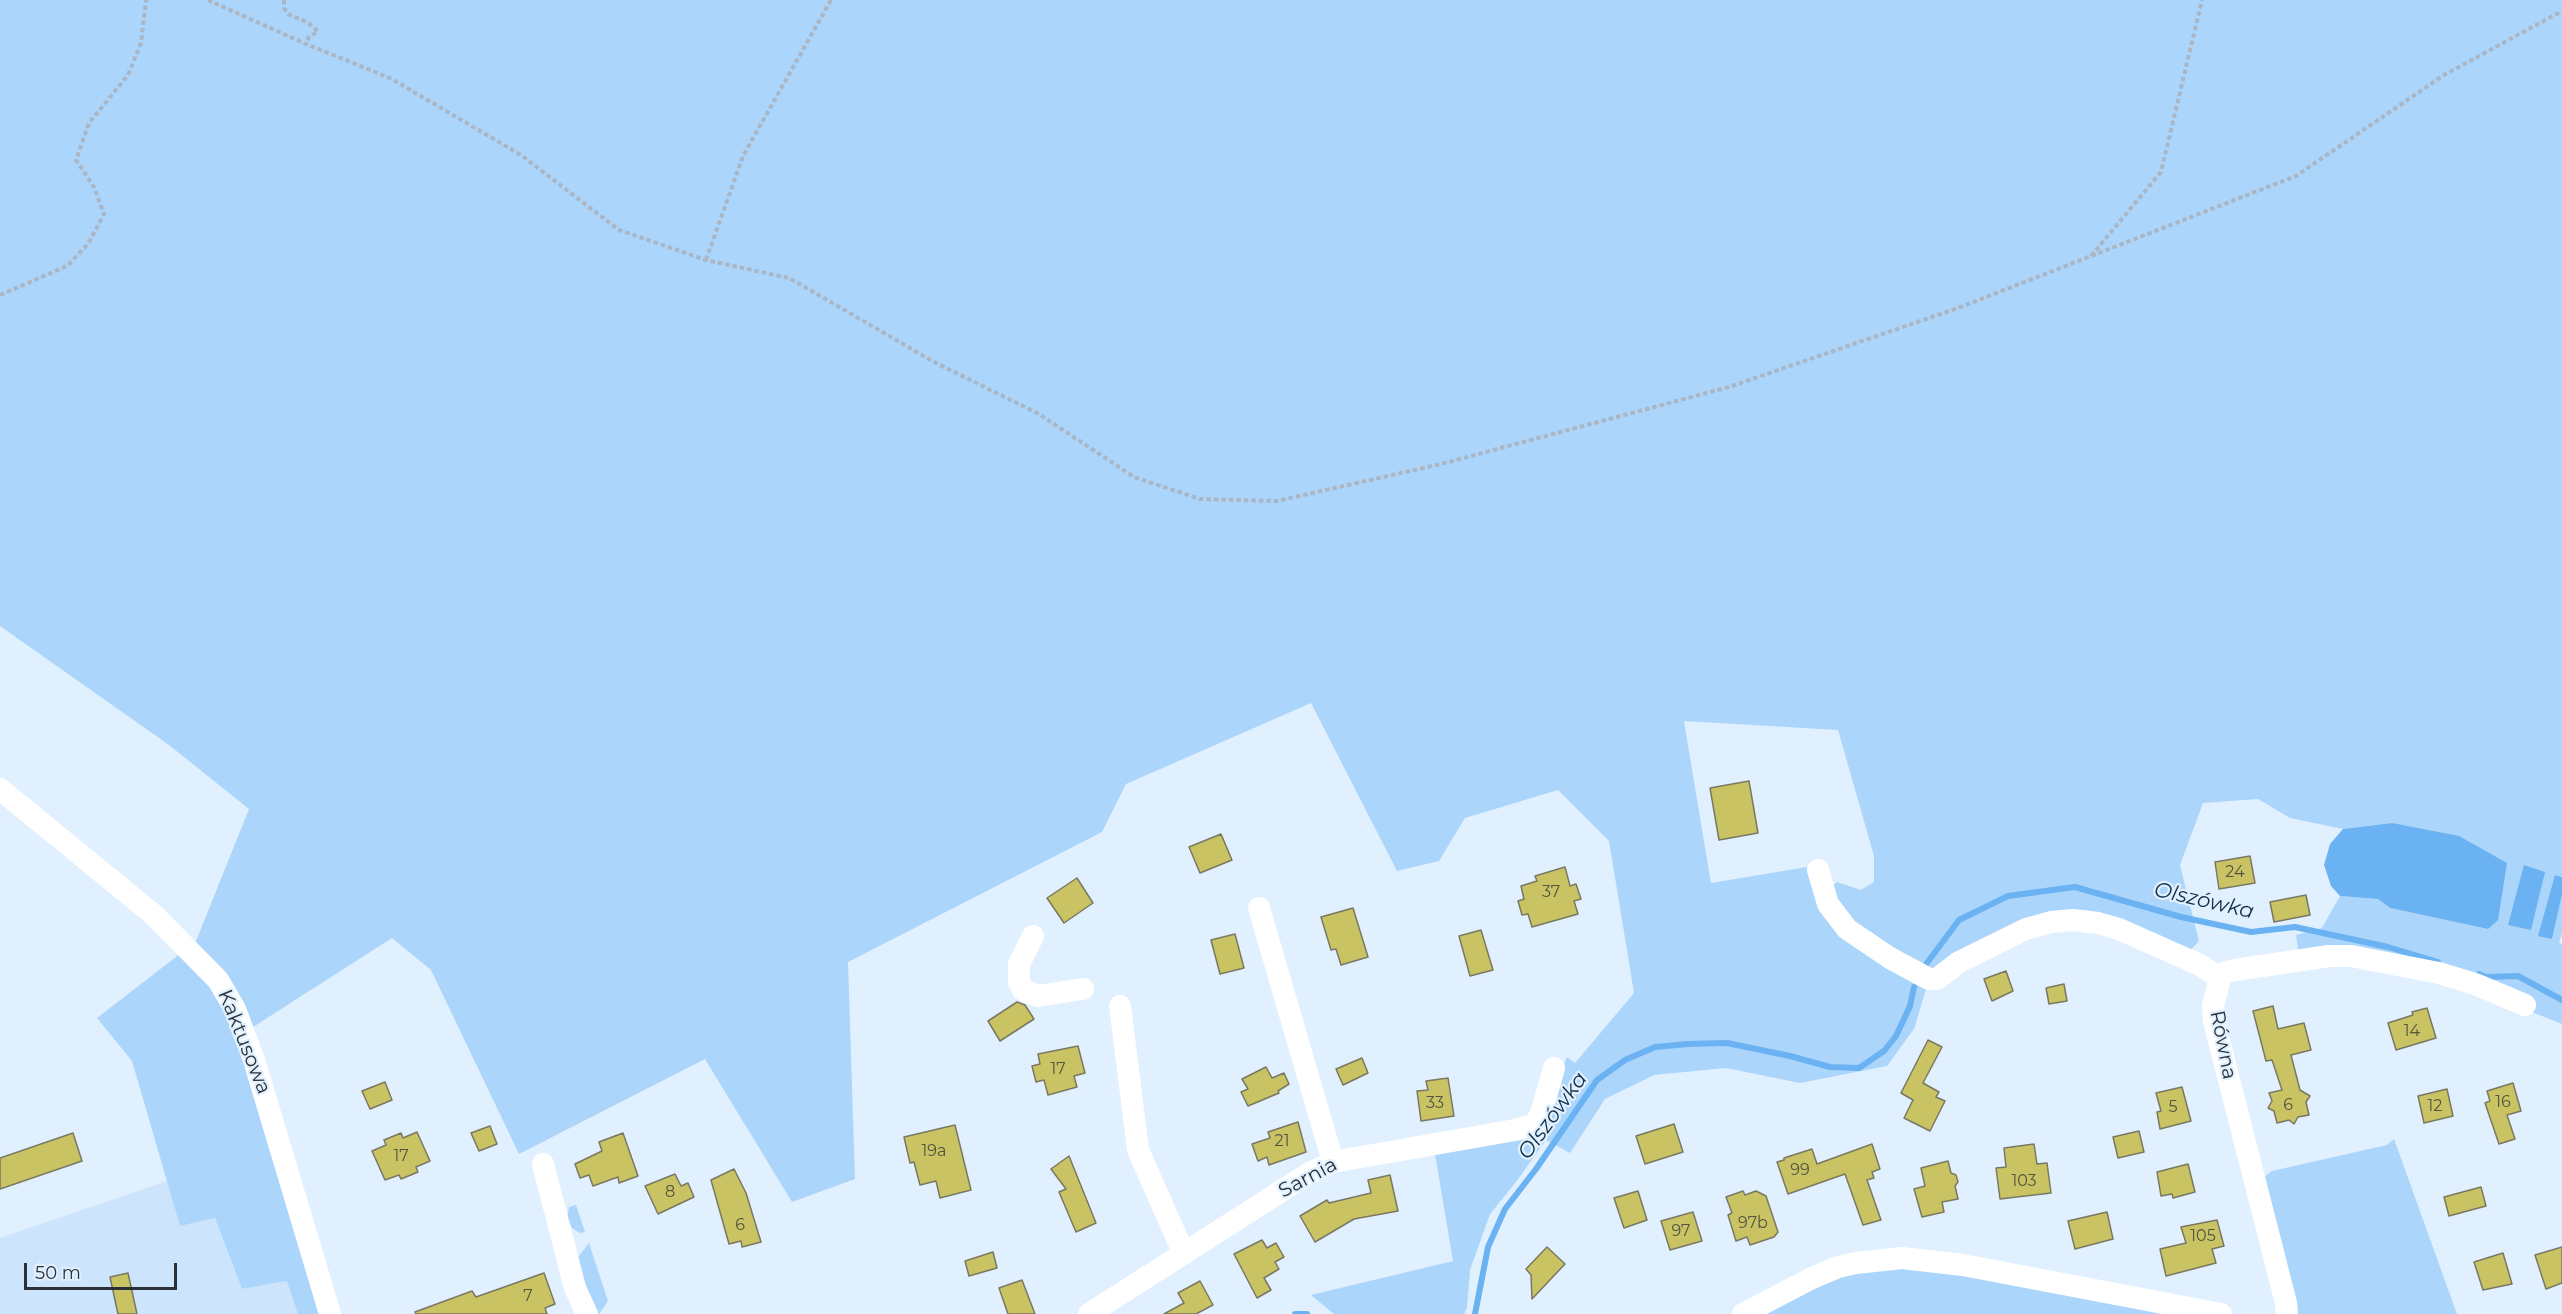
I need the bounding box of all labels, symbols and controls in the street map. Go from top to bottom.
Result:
house number: 24 [2225,862,2245,882]
water label: Olszówka [2152,877,2256,925]
house number: 37 [1542,882,1560,902]
street label: Kaktusowa [212,986,276,1098]
street label: Równa [2205,1009,2241,1081]
house number: 14 [2404,1021,2420,1041]
house number: 17 [1050,1059,1066,1079]
water label: Olszówka [1513,1067,1593,1165]
house number: 16 [2495,1092,2511,1112]
house number: 33 [1426,1093,1444,1113]
house number: 6 [2283,1095,2293,1115]
house number: 12 [2428,1096,2442,1116]
house number: 5 [2168,1097,2178,1117]
house number: 21 [1275,1131,1289,1151]
house number: 19a [922,1141,946,1161]
house number: 17 [393,1146,409,1166]
street label: Sarnia [1275,1153,1341,1203]
house number: 99 [1790,1160,1810,1180]
house number: 103 [2011,1171,2037,1191]
house number: 8 [665,1182,675,1202]
house number: 97b [1738,1213,1768,1233]
house number: 6 [735,1215,745,1235]
house number: 97 [1671,1221,1691,1241]
house number: 105 [2190,1226,2216,1246]
scale bar [27,1251,180,1289]
text: 50 m [35,1262,81,1284]
house number: 7 [523,1286,533,1306]

